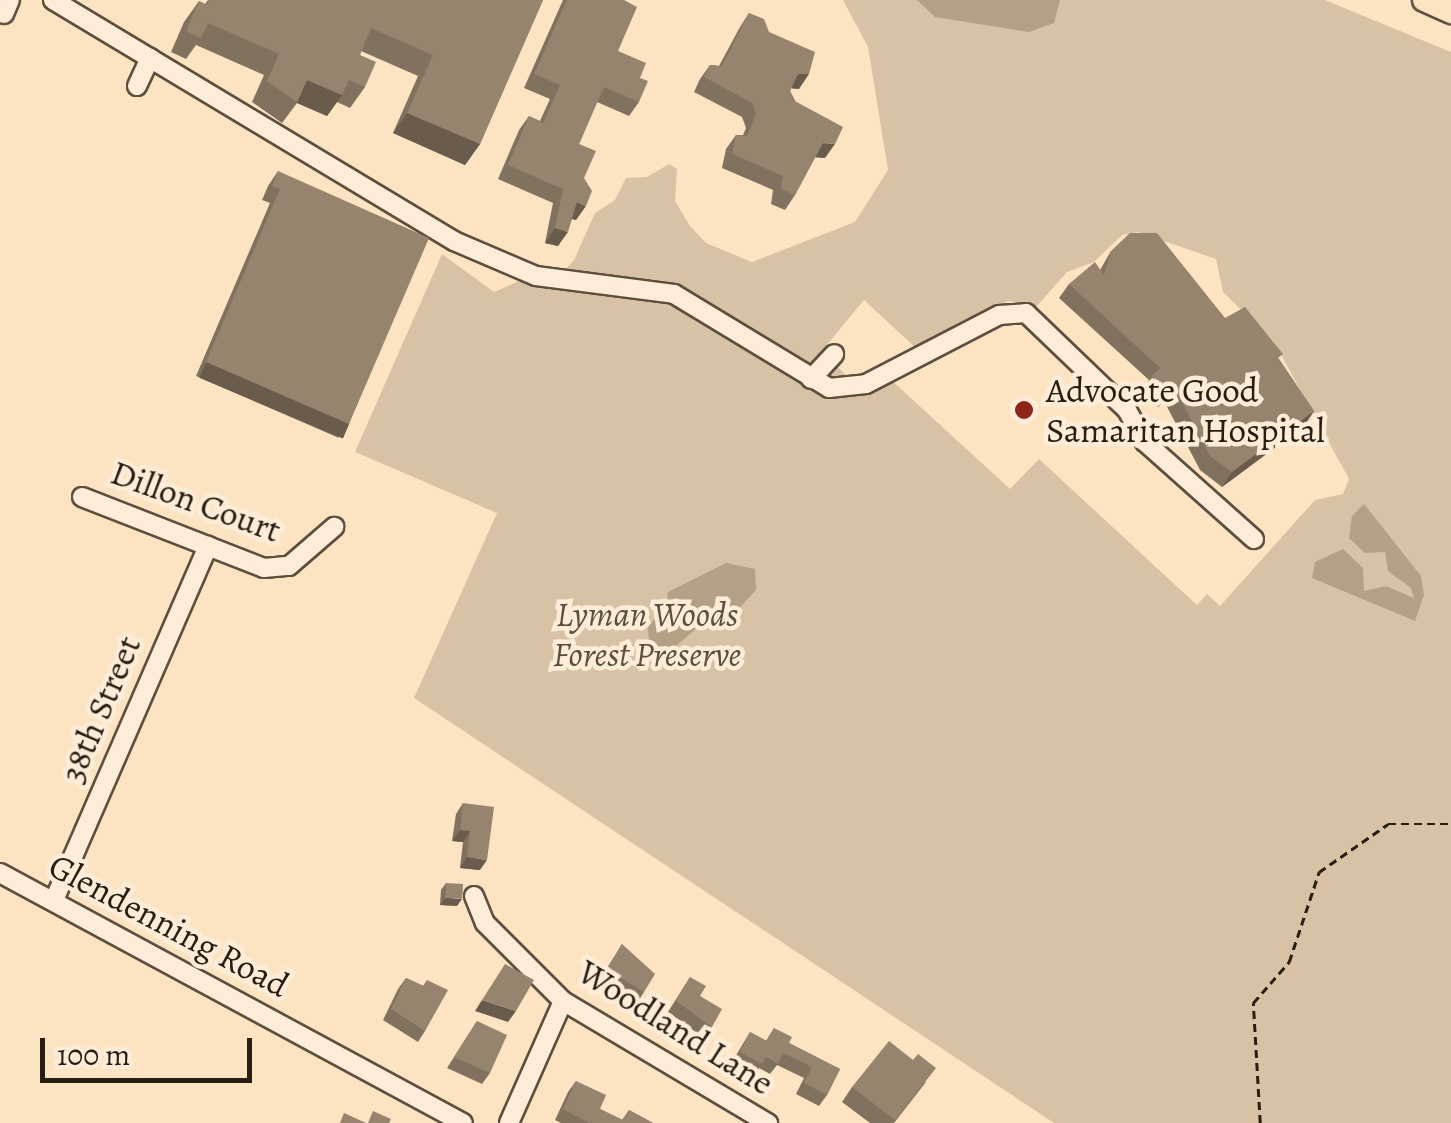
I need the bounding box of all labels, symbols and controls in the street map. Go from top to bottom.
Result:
place label: Advocate Good Samaritan Hospital [1046,369,1325,451]
marker: Advocate Good Samaritan Hospital [1011,397,1037,423]
street label: Dillon Court [105,451,287,551]
park label: Lyman Woods Forest Preserve [553,593,741,675]
street label: 38th Street [50,630,150,788]
street label: Glendenning Road [42,844,296,1006]
street label: Woodland Lane [571,950,781,1104]
scale bar [45,1018,258,1080]
text: 100 m [57,1035,130,1075]

